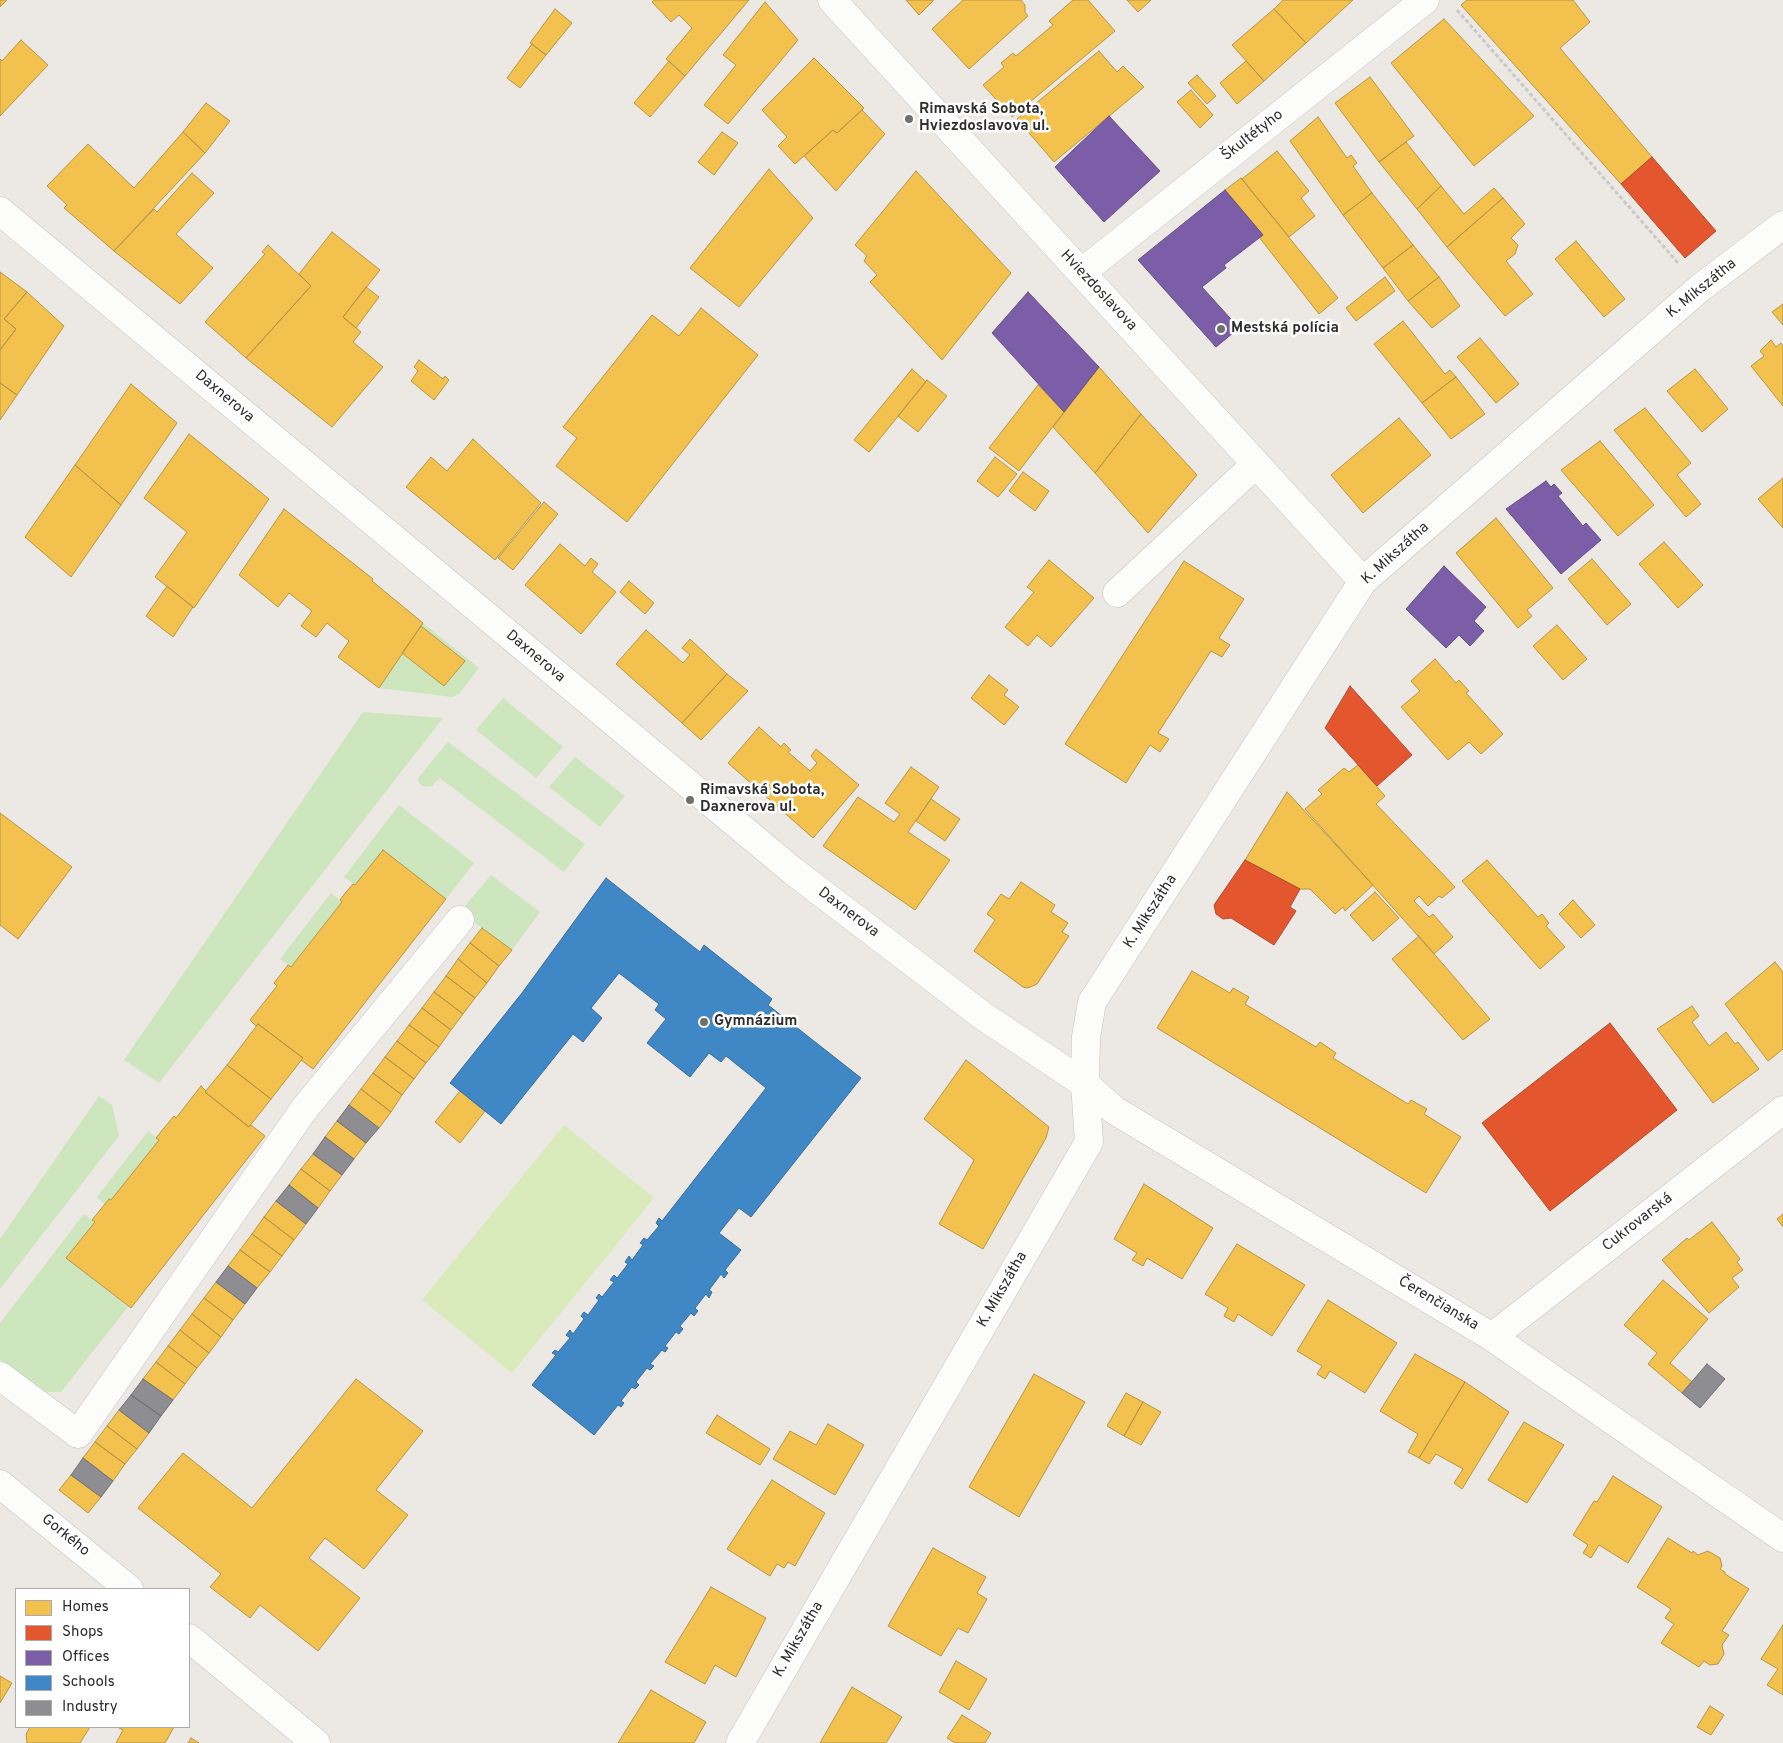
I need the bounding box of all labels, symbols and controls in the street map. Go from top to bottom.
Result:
place label: Rimavská Sobota, Hviezdoslavova ul. [919,101,1049,136]
street label: Škultétyho [1219,106,1287,166]
marker: Rimavská Sobota, Hviezdoslavova ul. [903,113,915,125]
street label: Hviezdoslavova [1056,247,1140,335]
street label: K. Mikszátha [1664,255,1740,323]
place label: Mestská polícia [1231,320,1339,338]
marker: Mestská polícia [1215,323,1227,335]
street label: Daxnerova [191,367,257,427]
street label: K. Mikszátha [1359,519,1433,589]
street label: Daxnerova [502,627,568,687]
place label: Rimavská Sobota, Daxnerova ul. [700,782,825,817]
marker: Rimavská Sobota, Daxnerova ul. [684,794,696,806]
street label: K. Mikszátha [1120,872,1182,952]
street label: Daxnerova [814,884,882,942]
place label: Gymnázium [714,1013,797,1031]
marker: Gymnázium [698,1016,710,1028]
street label: Cukrovarská [1599,1190,1677,1256]
street label: K. Mikszátha [974,1249,1032,1331]
street label: Čerenčianska [1394,1273,1482,1335]
street label: Gorkého [37,1511,93,1561]
legend [15,1588,190,1728]
text: Homes [62,1598,109,1617]
street label: K. Mikszátha [770,1599,828,1681]
text: Shops [62,1623,103,1642]
text: Offices [62,1648,109,1667]
text: Schools [62,1673,115,1692]
text: Industry [62,1698,118,1717]

